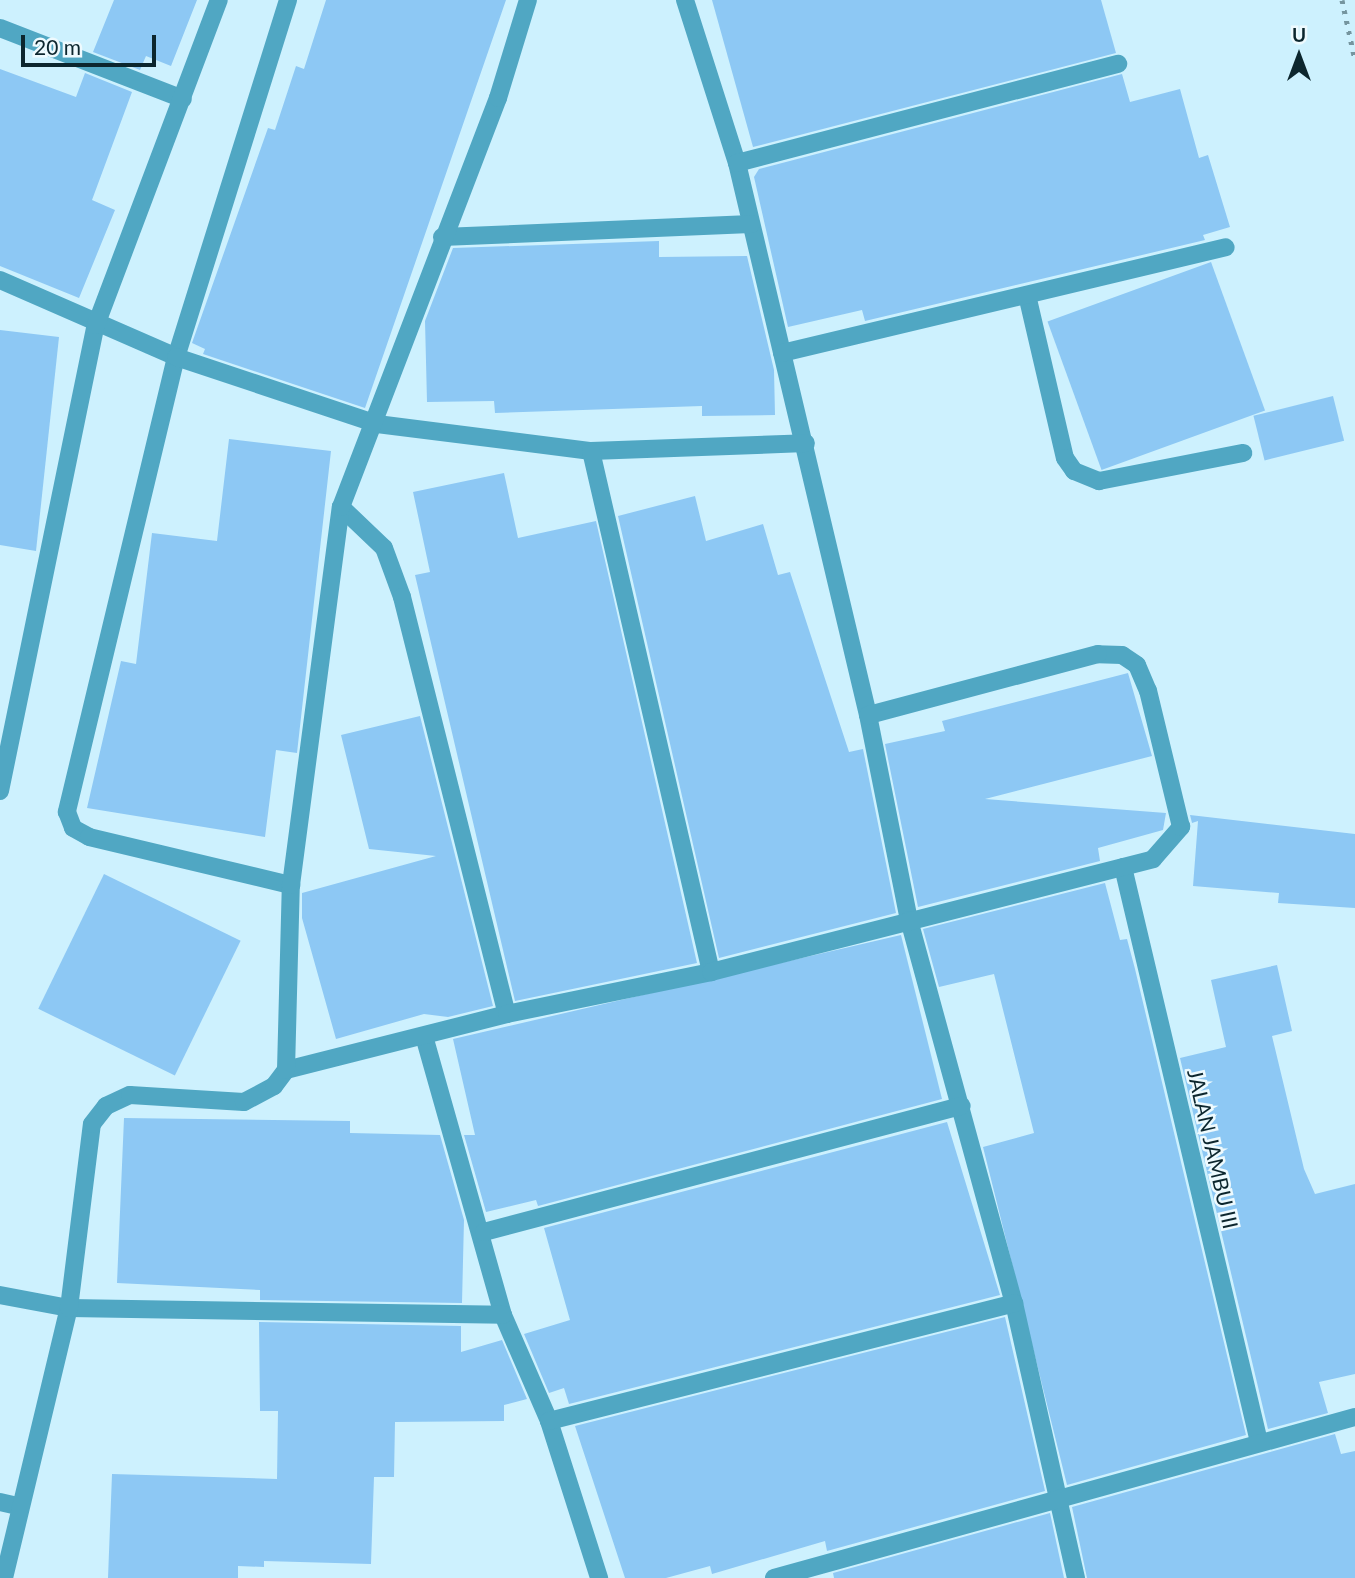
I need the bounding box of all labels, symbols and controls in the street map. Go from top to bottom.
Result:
scale bar [24,21,159,65]
north arrow [1264,21,1334,91]
text: U [1292,23,1306,46]
text: 20 m [34,34,81,59]
street label: JALAN JAMBU III [1182,1066,1244,1232]

